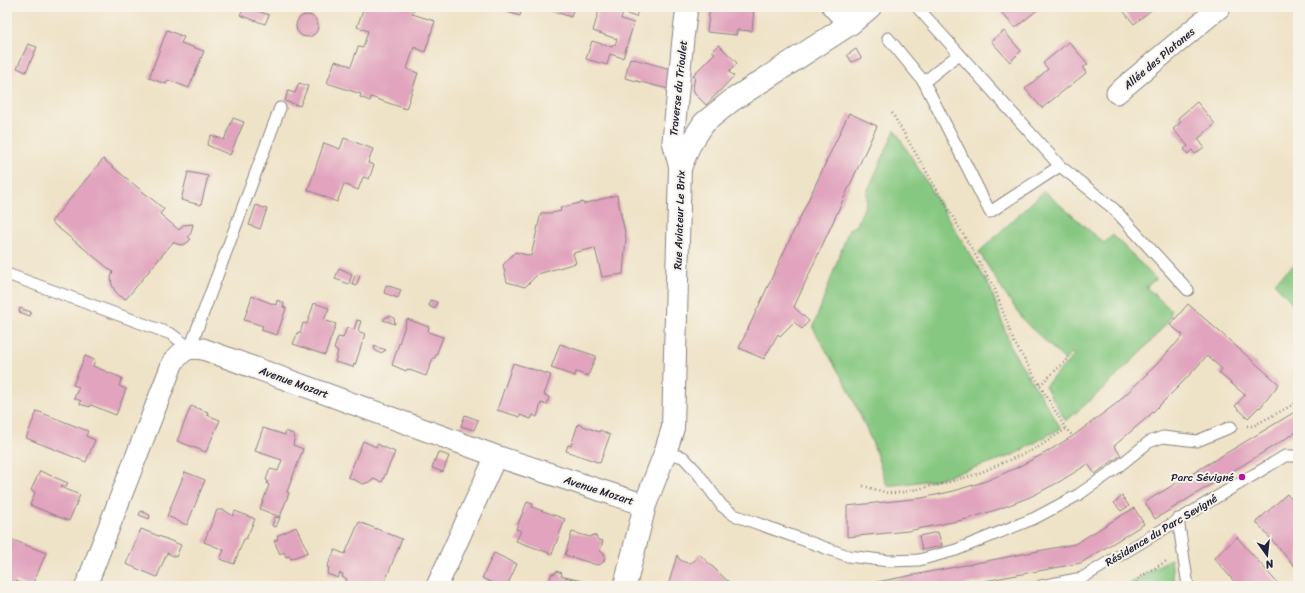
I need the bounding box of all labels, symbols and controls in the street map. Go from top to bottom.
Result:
street label: Allée des Platanes [1118,22,1200,95]
street label: Traverse du Trioulet [664,39,693,137]
street label: Rue Aviateur Le Brix [668,170,691,270]
street label: Avenue Mozart [256,361,331,404]
place label: Parc Sévigné [1171,468,1234,487]
street label: Avenue Mozart [560,470,636,511]
marker: Parc Sévigné [1237,472,1247,482]
street label: Résidence du Parc Sevigné [1101,489,1222,572]
north arrow [1247,535,1287,575]
text: N [1263,554,1277,574]

